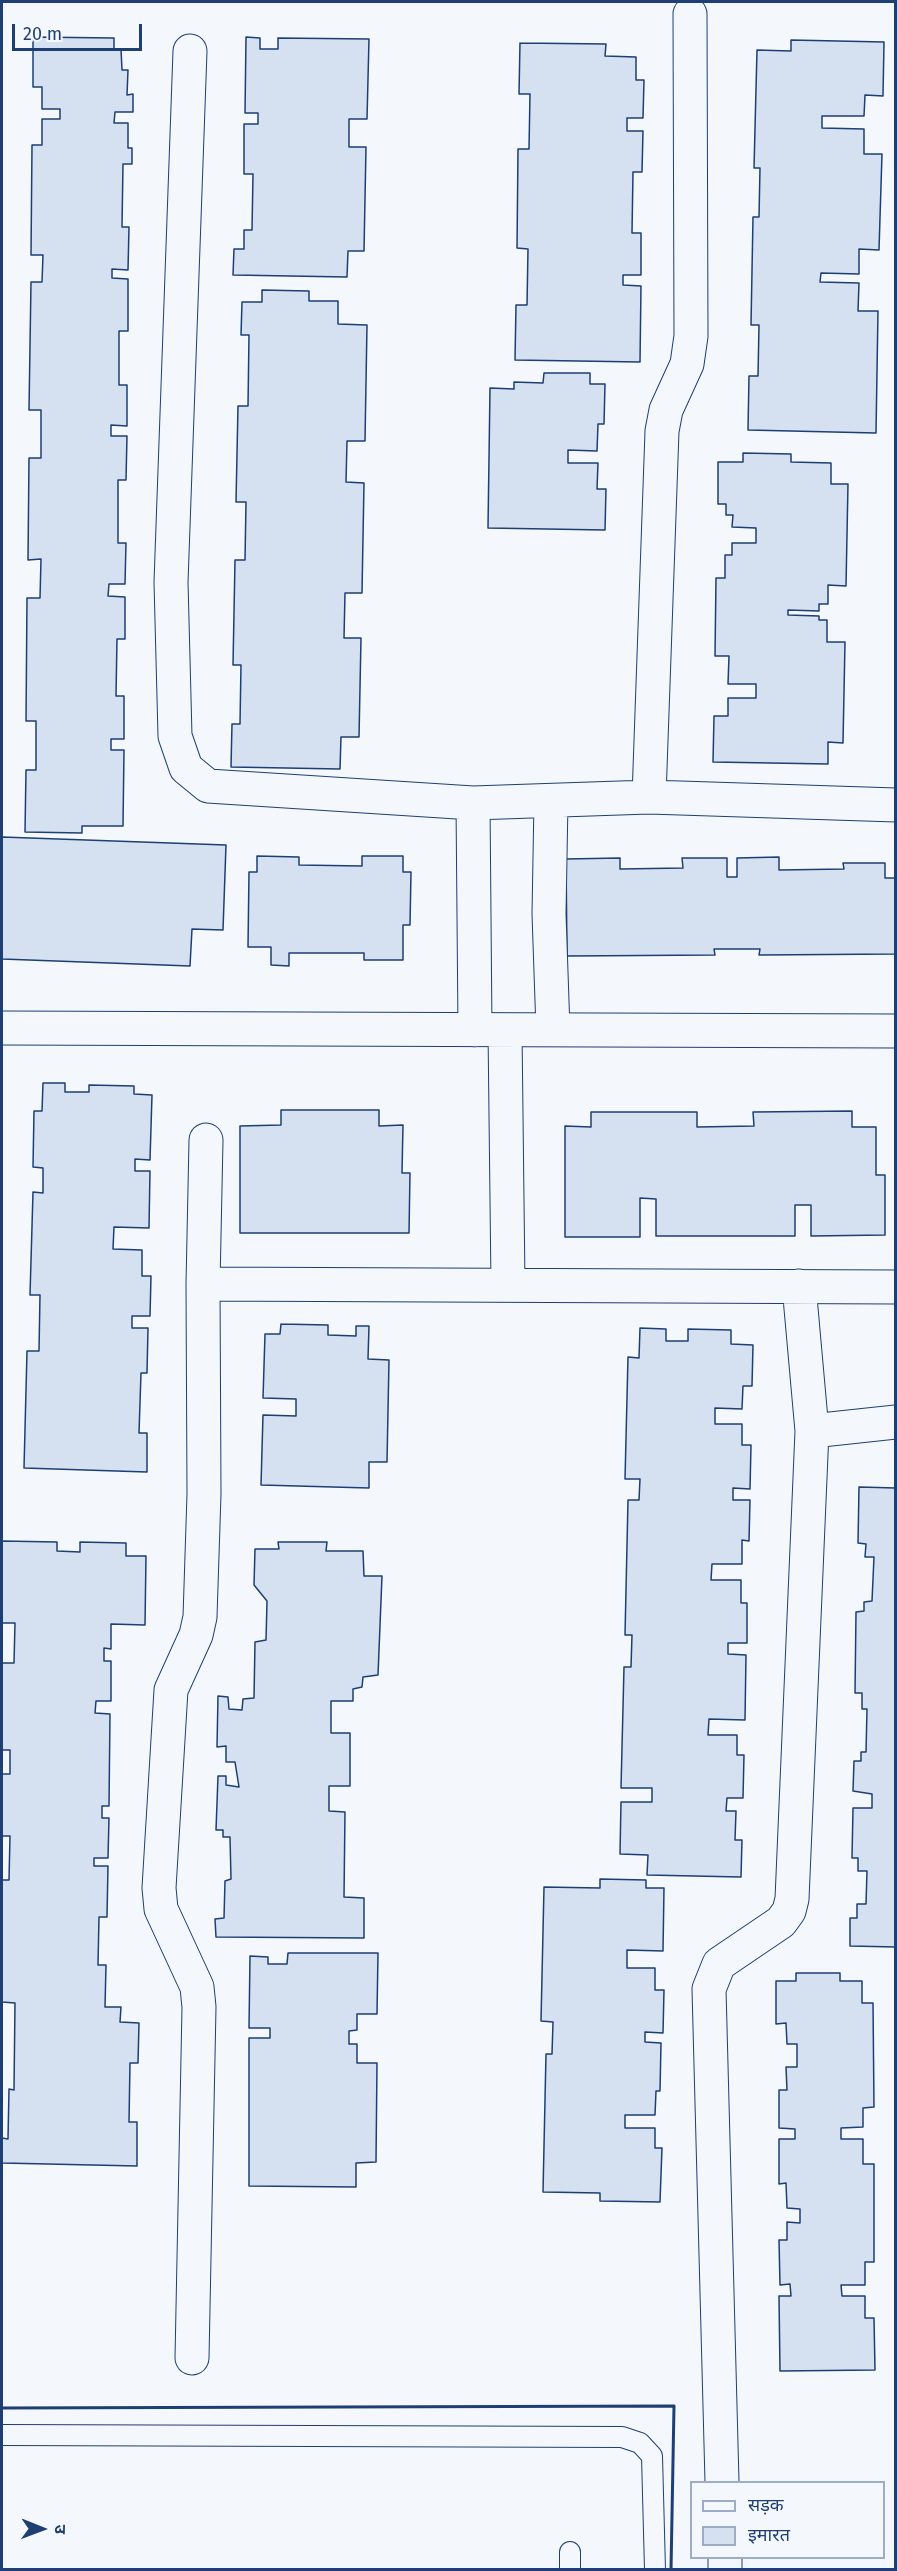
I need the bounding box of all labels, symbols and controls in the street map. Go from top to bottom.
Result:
scale bar [15,12,146,50]
text: 20 m [23,23,62,45]
legend [690,2481,885,2559]
text: सड़क [748,2494,784,2516]
north arrow [12,2499,72,2559]
text: उ [51,2524,70,2534]
text: इमारत [748,2524,790,2546]

